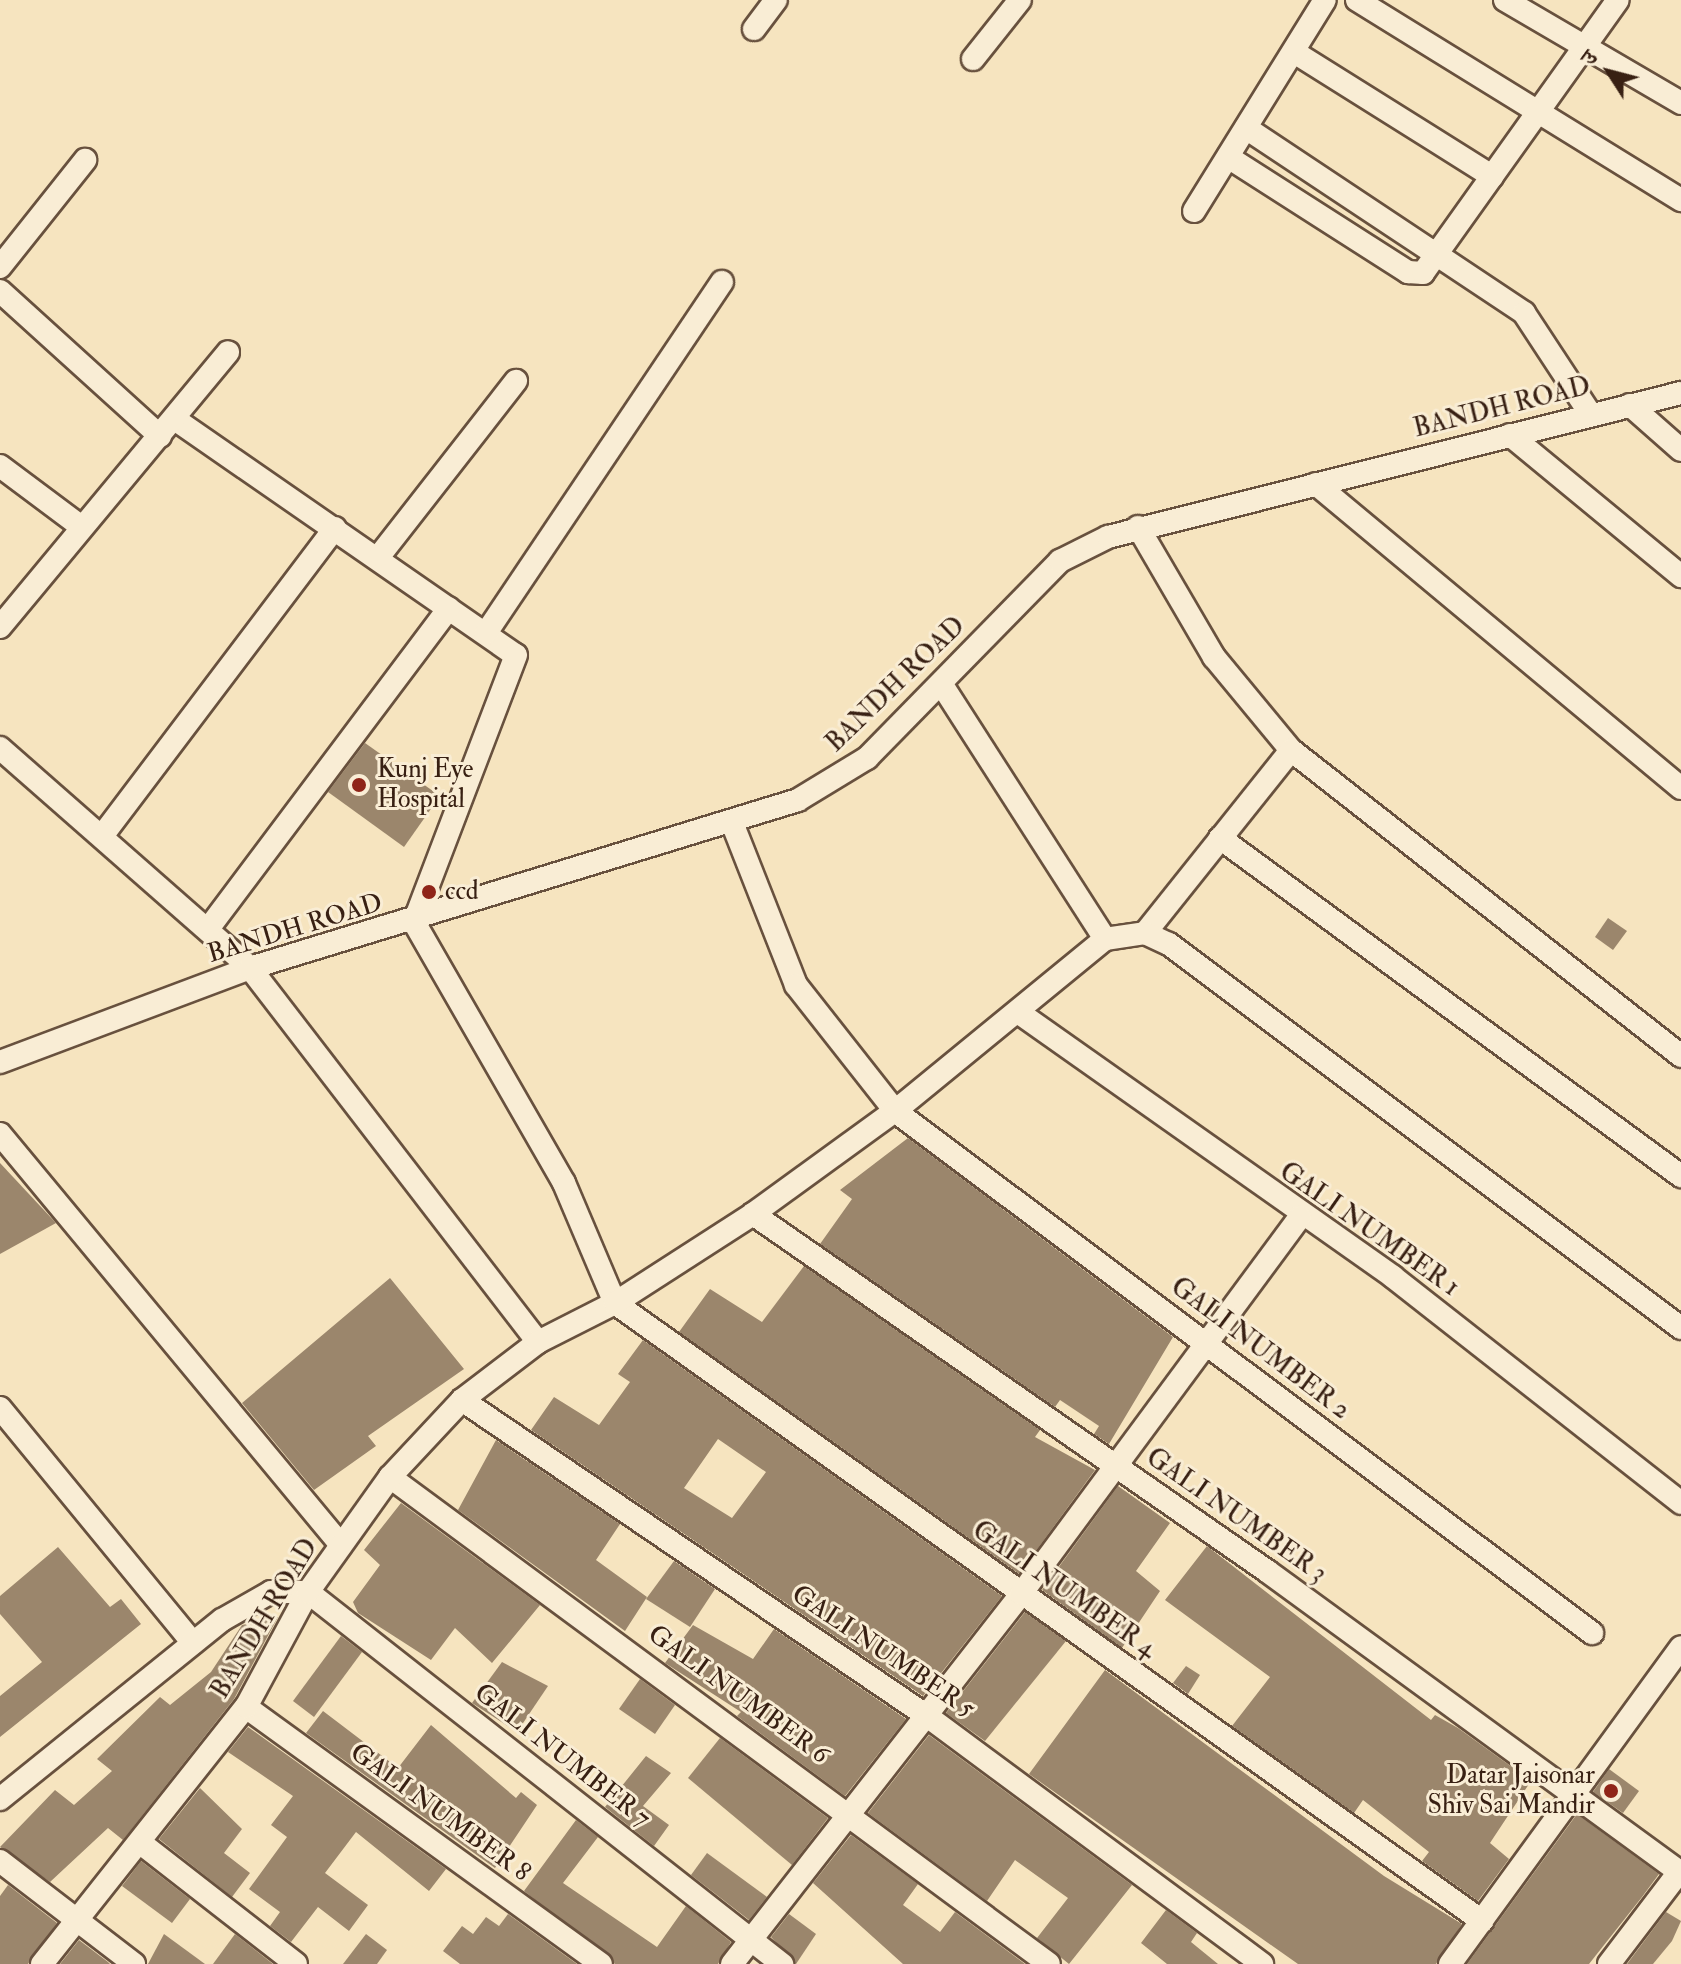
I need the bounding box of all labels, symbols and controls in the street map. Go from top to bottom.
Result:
north arrow [1569,32,1649,112]
text: उ [1575,45,1604,71]
street label: BANDH ROAD [1410,371,1594,445]
street label: BANDH ROAD [820,611,972,759]
place label: Kunj Eye Hospital [377,754,473,816]
marker: Kunj Eye Hospital [348,774,370,796]
place label: ccd [445,876,479,908]
marker: ccd [420,883,438,901]
street label: BANDH ROAD [204,888,386,970]
street label: GALI NUMBER 1 [1273,1156,1465,1304]
street label: GALI NUMBER 2 [1164,1271,1356,1427]
street label: GALI NUMBER 3 [1140,1442,1332,1590]
street label: GALI NUMBER 4 [966,1515,1162,1665]
street label: BANDH ROAD [205,1533,325,1705]
street label: GALI NUMBER 5 [785,1579,981,1725]
street label: GALI NUMBER 6 [641,1619,835,1771]
street label: GALI NUMBER 7 [468,1678,656,1834]
street label: GALI NUMBER 8 [344,1737,536,1889]
place label: Datar Jaisonar Shiv Sai Mandir [1427,1760,1595,1822]
marker: Datar Jaisonar Shiv Sai Mandir [1602,1782,1620,1800]

